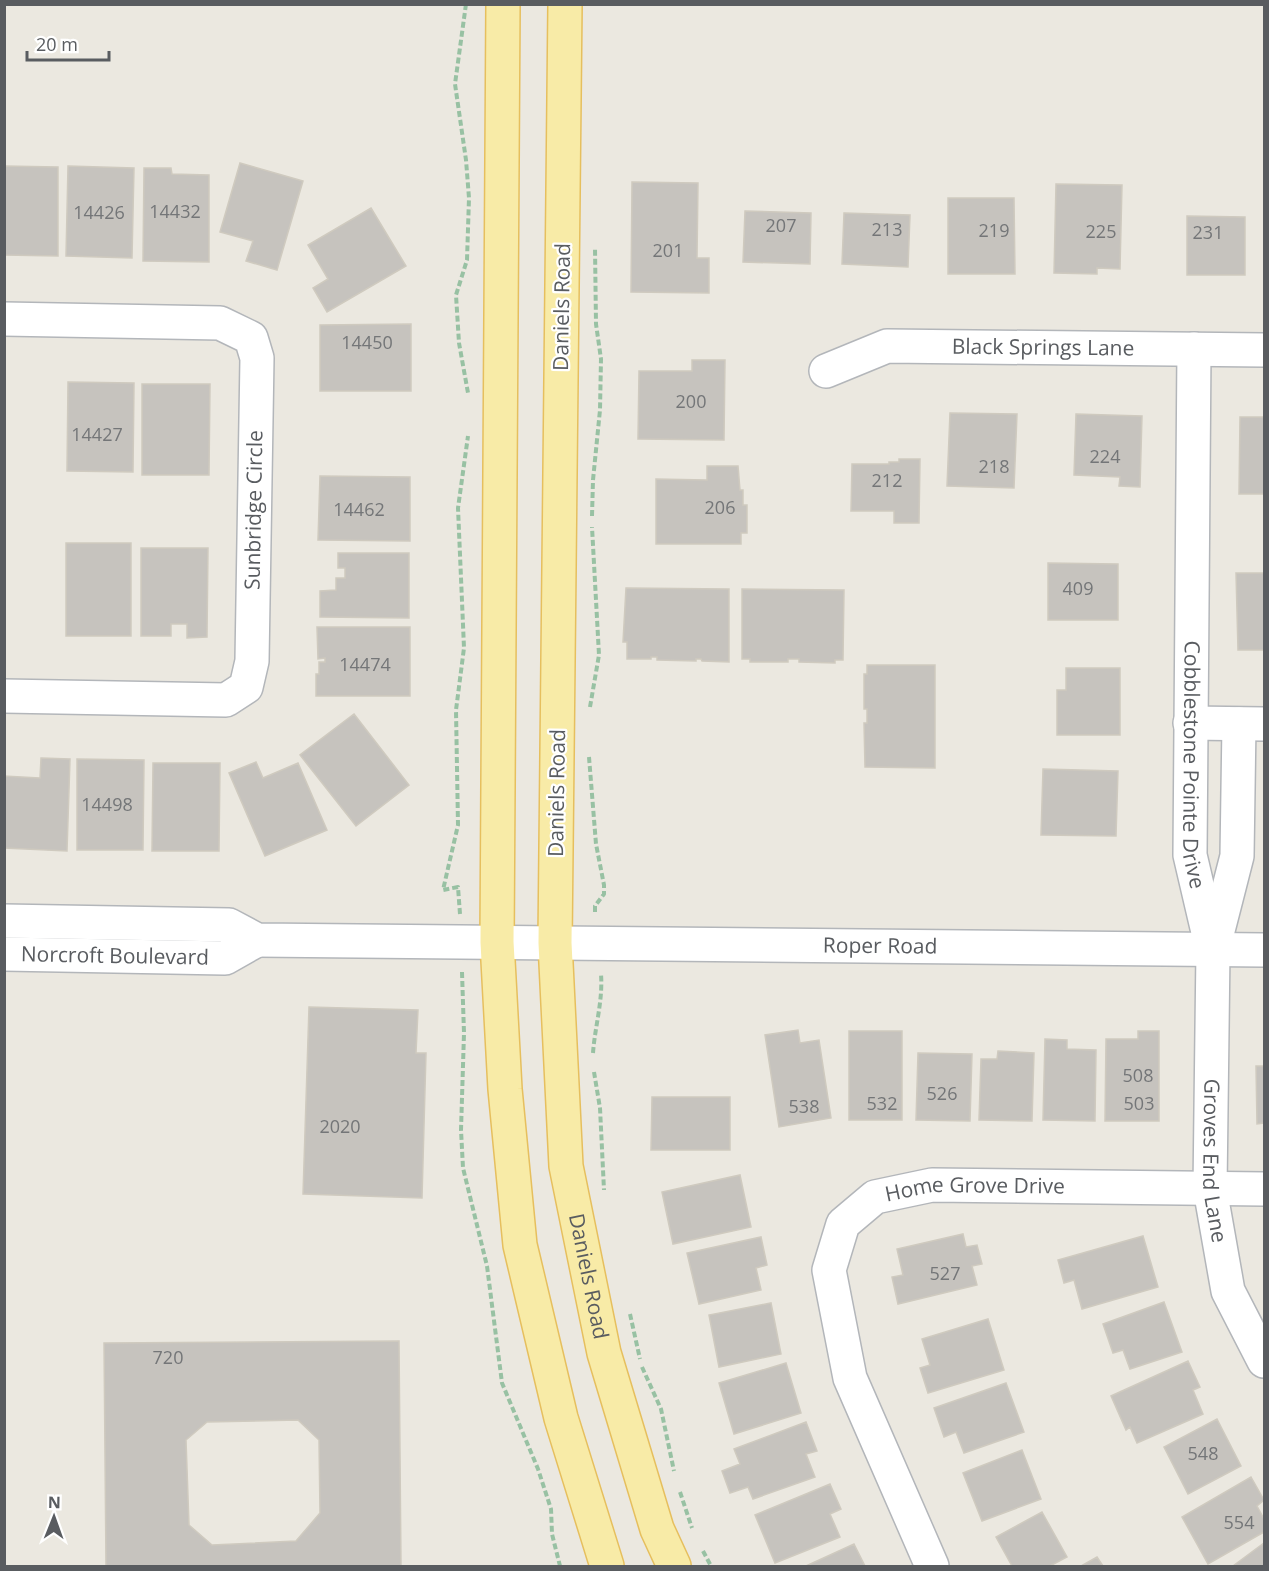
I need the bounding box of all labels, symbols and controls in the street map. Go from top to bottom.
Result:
scale bar [27,24,110,62]
text: 20 m [36,32,78,56]
house number: 14432 [149,199,201,223]
house number: 14426 [73,200,125,224]
house number: 207 [766,213,796,237]
house number: 213 [872,217,902,241]
house number: 219 [979,218,1009,242]
house number: 225 [1086,219,1116,243]
house number: 231 [1193,220,1223,244]
house number: 201 [653,238,683,262]
street label: Daniels Road [546,243,576,371]
house number: 14450 [341,330,393,354]
street label: Black Springs Lane [952,332,1134,362]
house number: 200 [676,389,706,413]
house number: 14427 [71,422,123,446]
street label: Sunbridge Circle [238,430,268,590]
house number: 224 [1090,444,1120,468]
house number: 218 [979,454,1009,478]
house number: 212 [872,468,902,492]
house number: 206 [705,495,735,519]
house number: 14462 [333,497,385,521]
house number: 409 [1063,576,1093,600]
street label: Cobblestone Pointe Drive [1177,641,1212,891]
house number: 14474 [339,652,391,676]
street label: Daniels Road [541,729,571,857]
house number: 14498 [81,792,133,816]
street label: Roper Road [823,931,938,960]
street label: Norcroft Boulevard [21,939,209,971]
house number: 508 [1123,1063,1153,1087]
street label: Groves End Lane [1197,1079,1234,1245]
house number: 526 [927,1081,957,1105]
house number: 532 [867,1091,897,1115]
house number: 503 [1124,1091,1154,1115]
house number: 538 [789,1094,819,1118]
house number: 2020 [319,1114,361,1138]
street label: Home Grove Drive [882,1170,1065,1208]
street label: Daniels Road [563,1211,616,1342]
house number: 527 [930,1261,960,1285]
house number: 720 [153,1345,183,1369]
house number: 548 [1188,1441,1218,1465]
north arrow [24,1487,84,1547]
text: N [48,1491,61,1513]
house number: 554 [1224,1510,1254,1534]

